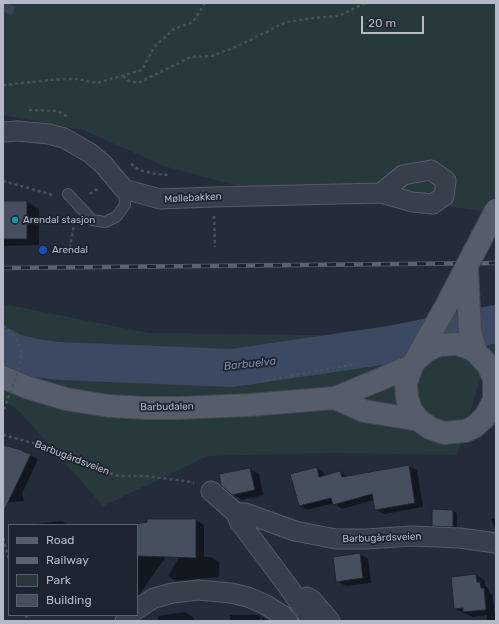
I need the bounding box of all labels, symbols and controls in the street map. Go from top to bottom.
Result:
scale bar [363,8,426,34]
text: 20 m [368,16,396,30]
street label: Møllebakken [164,191,222,205]
place label: Arendal stasjon [23,214,95,226]
marker: Arendal stasjon [10,215,20,225]
marker: Arendal [37,244,49,256]
place label: Arendal [52,244,88,256]
water label: Barbuelva [223,355,277,373]
street label: Barbudalen [140,401,194,413]
street label: Barbugårdsveien [33,438,111,478]
legend [8,524,138,616]
street label: Barbugårdsveien [342,531,422,545]
text: Road [46,533,74,547]
text: Railway [46,553,89,567]
text: Park [46,573,71,587]
text: Building [46,593,92,607]

